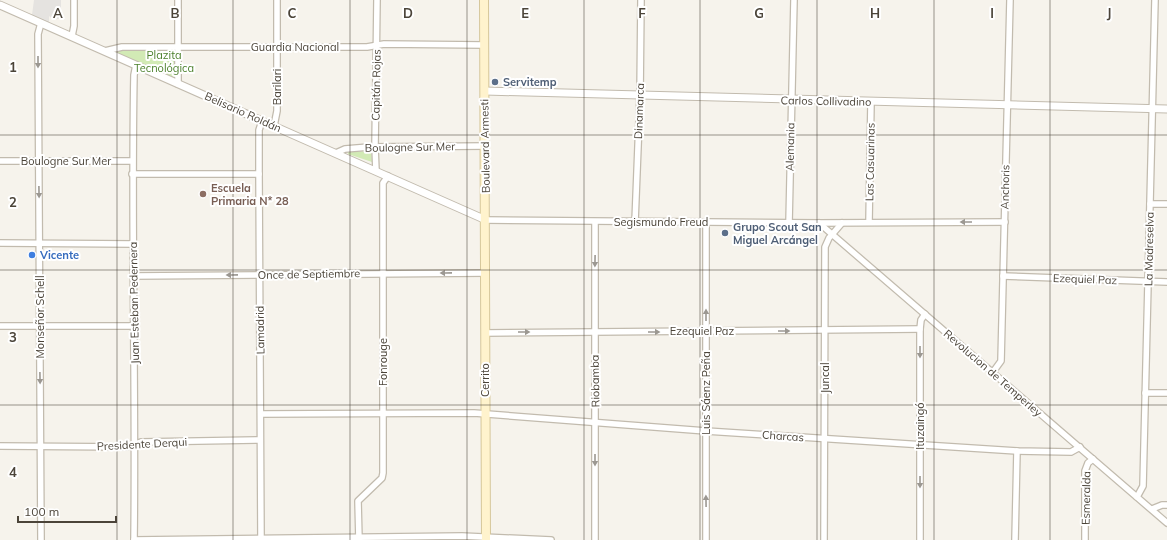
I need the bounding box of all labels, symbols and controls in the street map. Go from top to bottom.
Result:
text: A [53,5,63,21]
text: B [171,5,180,21]
text: C [288,5,297,21]
text: D [403,5,413,21]
text: E [521,5,529,21]
text: F [638,5,646,21]
text: G [754,5,764,21]
text: H [870,5,880,21]
text: I [990,5,994,21]
text: J [1107,5,1111,21]
street label: Guardia Nacional [251,40,339,54]
park label: Plazita Tecnológica [134,48,194,75]
street label: Capitán Rojas [368,49,384,121]
one-way arrow [35,56,41,69]
text: 1 [9,59,17,75]
street label: Barilari [270,69,284,105]
place label: Servitemp [503,75,557,89]
marker: Servitemp [490,77,500,87]
street label: Dinamarca [631,83,647,139]
street label: Belisario Roldán [202,89,284,135]
street label: Carlos Collivadino [781,93,871,109]
street label: Boulevard Armesti [477,99,493,193]
street label: Alemania [783,123,797,171]
street label: Las Casuarinas [862,123,878,201]
street label: Boulogne Sur Mer [365,139,455,155]
street label: Boulogne Sur Mer [21,154,111,168]
street label: Anchoris [998,164,1012,210]
place label: Escuela Primaria N* 28 [211,181,289,208]
one-way arrow [36,186,42,199]
marker: Escuela Primaria N* 28 [198,189,208,199]
text: 2 [9,194,17,210]
street label: La Madreselva [1141,212,1157,286]
street label: Segismundo Freud [614,215,708,229]
one-way arrow [959,219,972,225]
place label: Grupo Scout San Miguel Arcángel [733,220,822,247]
marker: Grupo Scout San Miguel Arcángel [720,228,730,238]
street label: Juan Esteban Pedernera [126,242,142,364]
place label: Vicente [39,248,79,262]
marker: Vicente [27,250,37,260]
one-way arrow [591,255,598,267]
street label: Once de Septiembre [258,266,360,282]
one-way arrow [439,270,452,276]
street label: Ezequiel Paz [1053,271,1118,287]
one-way arrow [225,272,238,278]
street label: Monseñor Schell [33,275,47,359]
street label: Lamadrid [253,306,267,354]
one-way arrow [703,308,709,321]
street label: Ezequiel Paz [670,324,734,338]
street label: Revolucion de Temperley [941,326,1045,420]
one-way arrow [778,328,791,334]
text: 3 [9,329,17,345]
one-way arrow [518,329,530,336]
one-way arrow [648,329,661,335]
street label: Fonrouge [376,338,390,386]
one-way arrow [917,346,923,359]
street label: Luis Sáenz Peña [699,351,713,435]
street label: Riobamba [588,355,602,407]
street label: Juncal [818,362,832,394]
street label: Cerrito [478,363,492,397]
one-way arrow [37,372,43,385]
street label: Ituzaingó [913,402,927,450]
street label: Charcas [762,428,804,444]
street label: Presidente Derqui [96,435,188,453]
one-way arrow [592,454,598,467]
text: 4 [9,464,17,480]
street label: Esmeralda [1079,471,1093,525]
one-way arrow [917,476,923,489]
one-way arrow [703,494,709,507]
scale bar [18,498,116,524]
text: 100 m [24,504,59,519]

